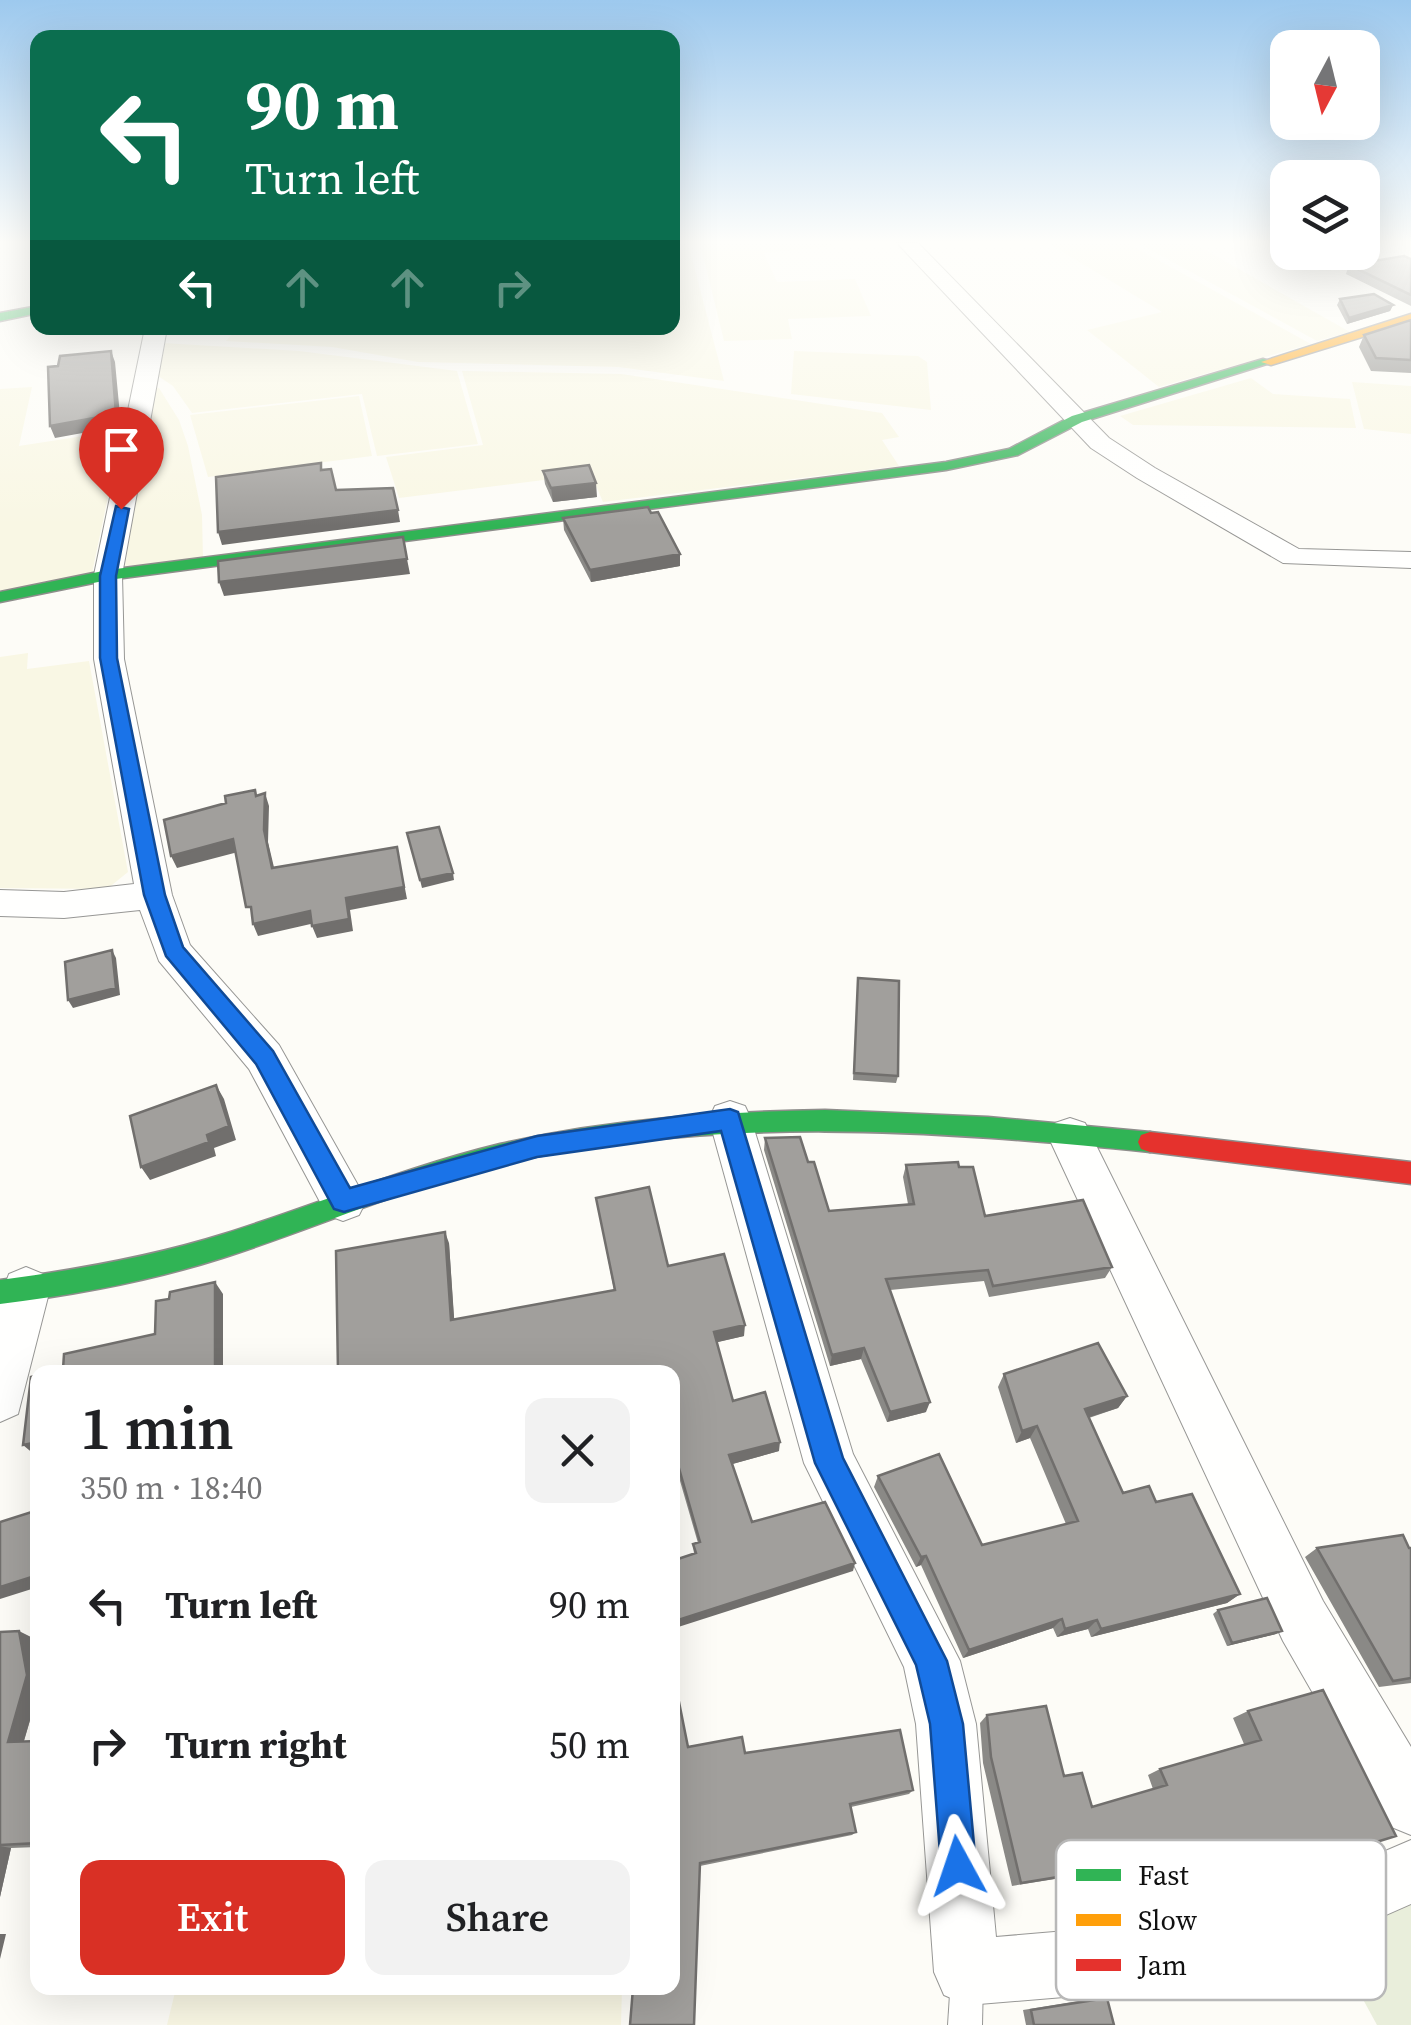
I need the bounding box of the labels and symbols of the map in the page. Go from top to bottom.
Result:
north arrow [1270,30,1380,140]
pin [79,407,164,510]
position arrow [906,1814,1010,1918]
legend [1056,1840,1386,2000]
text: Fast [1138,1856,1189,1894]
text: Slow [1138,1901,1198,1939]
text: Jam [1137,1946,1187,1984]

